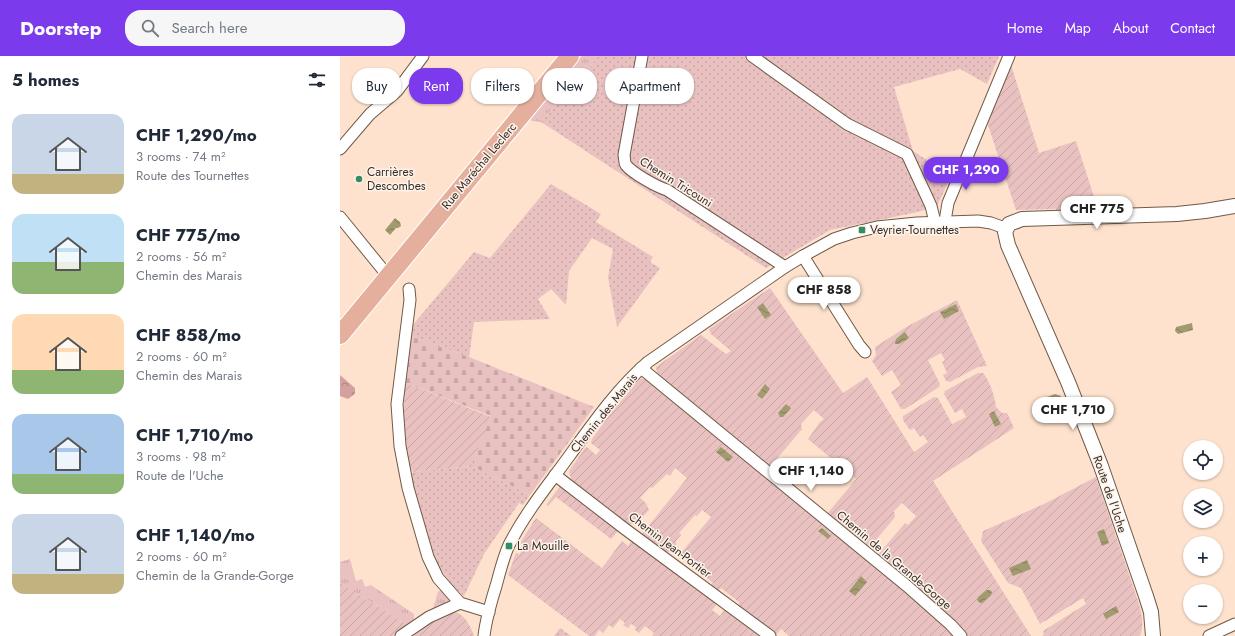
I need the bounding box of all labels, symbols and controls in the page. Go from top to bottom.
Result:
search box [125,10,405,46]
text: Doorstep [20,15,101,42]
icon: search [139,17,161,39]
text: Search here [171,17,247,39]
text: Home [1007,18,1043,38]
text: Map [1065,18,1091,38]
text: About [1113,18,1148,38]
text: Contact [1170,18,1215,38]
text: 5 homes [12,68,79,92]
chip: Buy [352,68,401,104]
chip: Rent [409,68,463,104]
chip: Filters [471,68,534,104]
chip: New [542,68,597,104]
chip: Apartment [605,68,694,104]
icon: filters [306,69,328,91]
street label: Rue Maréchal Leclerc [437,118,521,213]
text: CHF 1,290/mo [136,123,257,147]
icon: home [44,130,92,178]
text: 3 rooms · 74 m² [136,147,225,166]
street label: Chemin Tricouni [636,152,716,212]
pin: CHF 1,290 [920,157,1012,191]
text: CHF 1,290 [932,160,1000,179]
place label: Carrières Descombes [367,163,426,195]
text: Route des Tournettes [136,166,249,185]
marker: Carrières Descombes [354,174,364,184]
pin: CHF 775 [1060,196,1134,230]
text: CHF 775 [1070,199,1124,218]
place label: Veyrier-Tournettes [870,221,959,239]
text: CHF 775/mo [136,223,240,247]
marker: Veyrier-Tournettes [857,225,867,235]
icon: home [44,230,92,278]
text: 2 rooms · 56 m² [136,247,226,266]
text: Chemin des Marais [136,266,242,285]
pin: CHF 858 [787,277,861,311]
text: CHF 858 [796,280,852,299]
text: CHF 858/mo [136,323,241,347]
icon: home [44,330,92,378]
text: 2 rooms · 60 m² [136,347,227,366]
text: Chemin des Marais [136,366,242,385]
street label: Chemin des Marais [566,369,642,457]
pin: CHF 1,710 [1027,397,1119,431]
text: CHF 1,710 [1041,400,1105,419]
text: CHF 1,710/mo [136,423,253,447]
icon: home [44,430,92,478]
map controls [1183,440,1223,624]
button: locate [1183,440,1223,480]
text: 3 rooms · 98 m² [136,447,226,466]
street label: Route de l'Uche [1088,453,1132,535]
pin: CHF 1,140 [765,458,857,492]
text: CHF 1,140 [778,461,844,480]
text: Route de l'Uche [136,466,224,485]
button: layers [1183,488,1223,528]
street label: Chemin de la Grande-Gorge [832,506,956,614]
street label: Chemin Jean-Portier [625,508,716,583]
text: CHF 1,140/mo [136,523,255,547]
icon: home [44,530,92,578]
button: + [1183,536,1223,576]
place label: La Mouille [517,537,569,555]
marker: La Mouille [504,541,514,551]
text: 2 rooms · 60 m² [136,547,227,566]
text: Chemin de la Grande-Gorge [136,566,294,585]
button: − [1183,584,1223,624]

